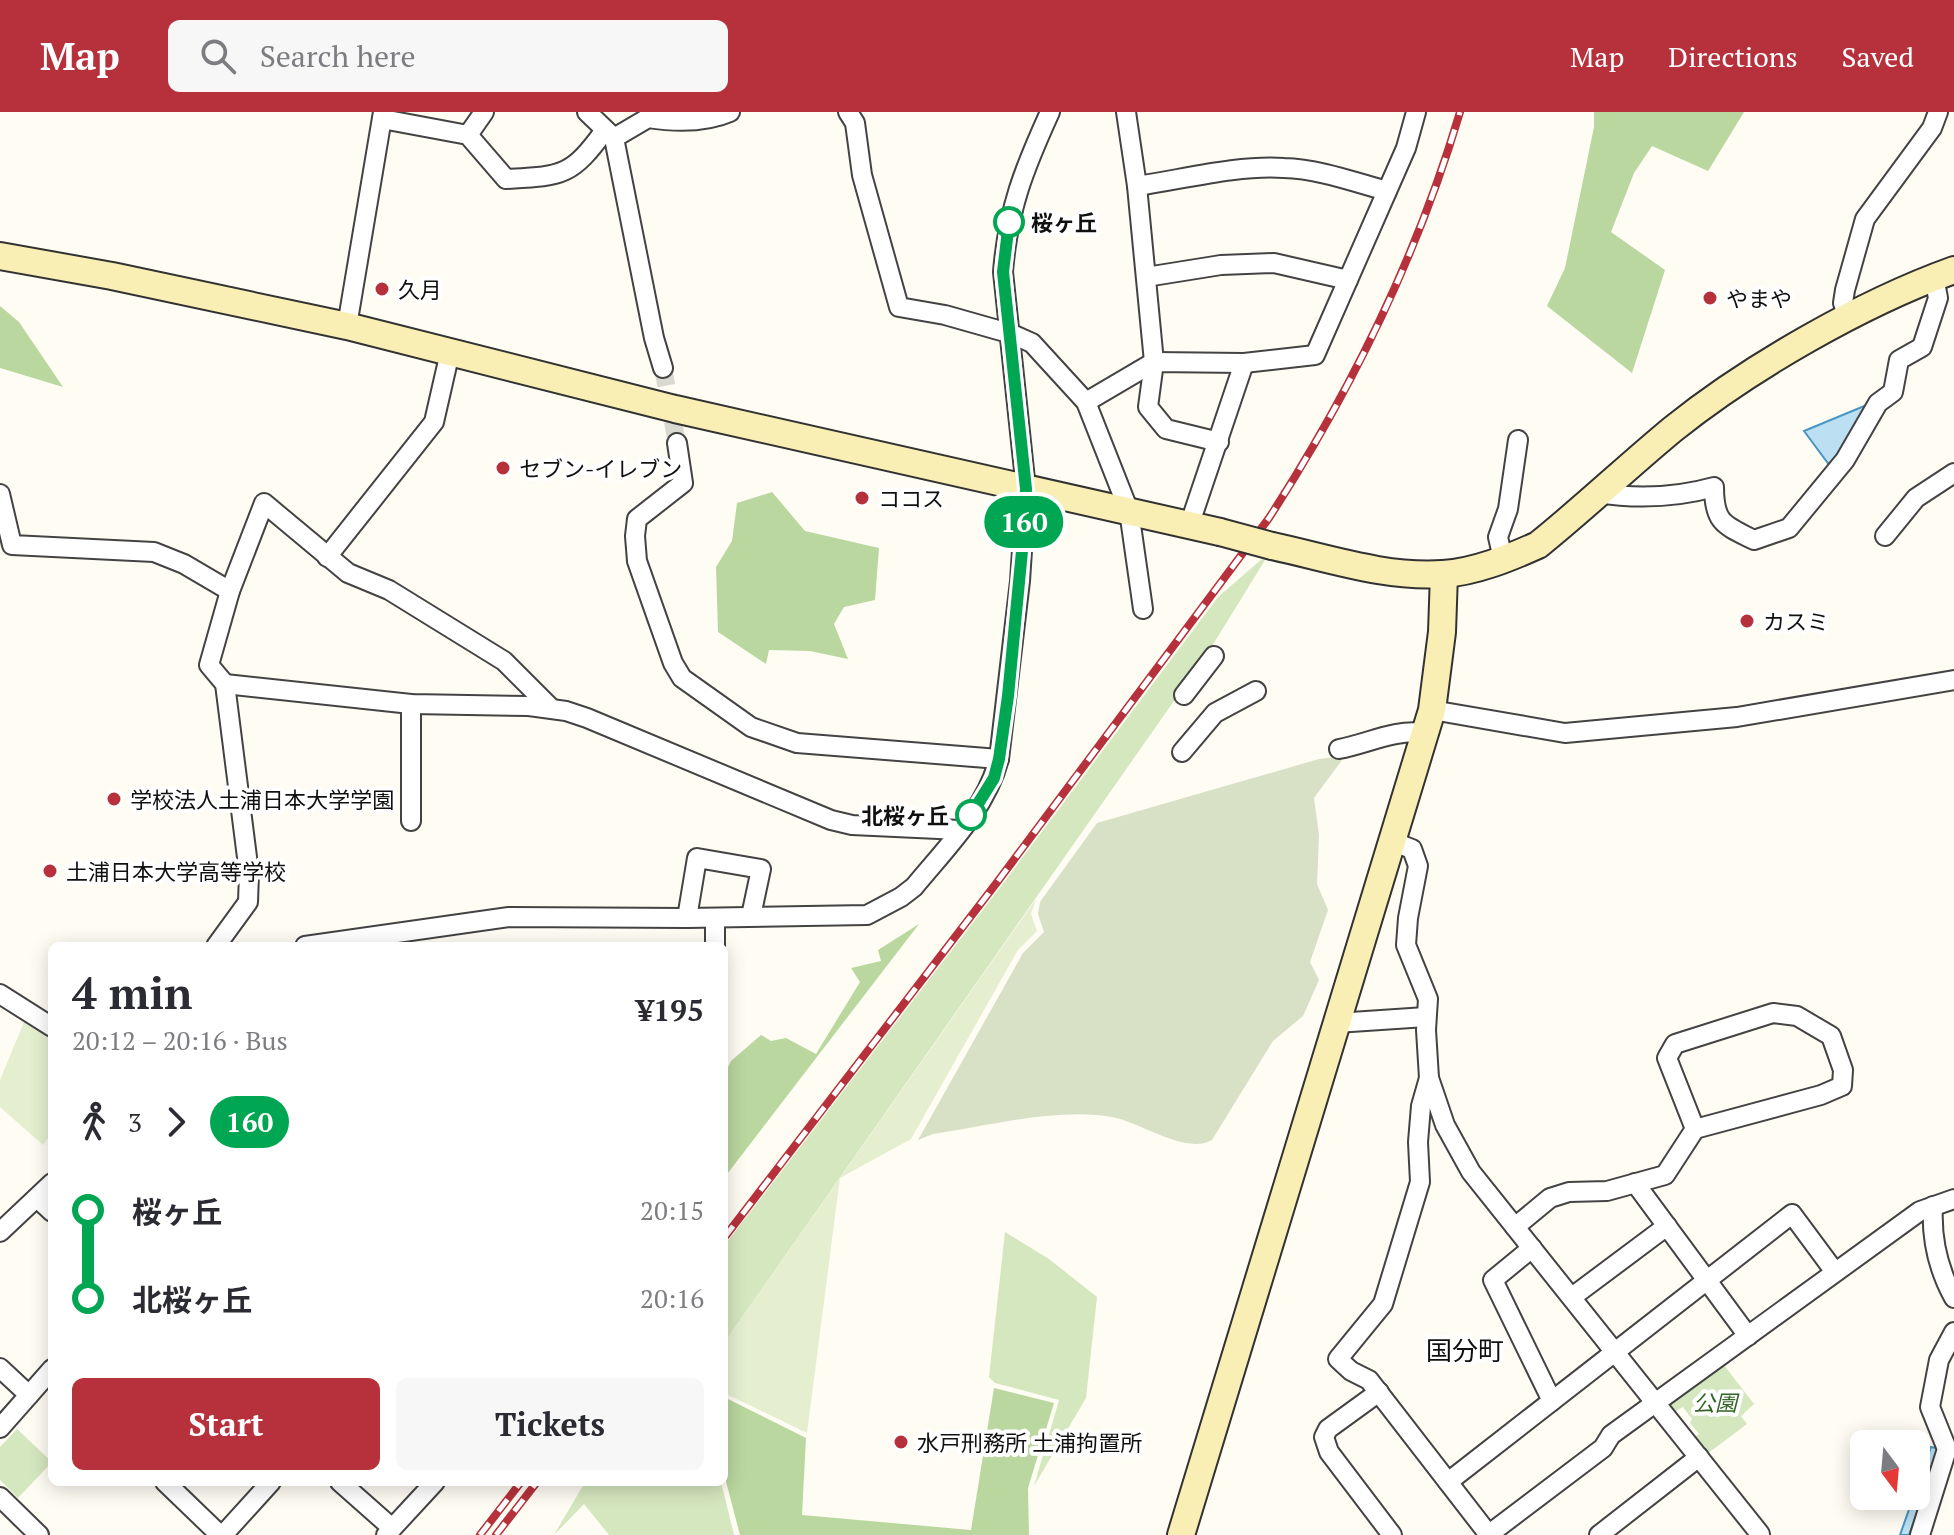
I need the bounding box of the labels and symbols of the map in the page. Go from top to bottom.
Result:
marker: 桜ヶ丘 [994,207,1024,237]
place label: 桜ヶ丘 [1031,208,1097,237]
place label: 久月 [398,275,442,304]
marker: 久月 [373,280,391,298]
place label: やまや [1726,284,1792,313]
marker: やまや [1701,289,1719,307]
place label: セブン-イレブン [519,454,682,483]
marker: セブン-イレブン [494,459,512,477]
place label: ココス [878,484,944,513]
marker: ココス [853,489,871,507]
line badge: 160 [978,496,1070,548]
place label: カスミ [1763,607,1829,636]
marker: カスミ [1738,612,1756,630]
place label: 学校法人土浦日本大学学園 [130,785,394,814]
marker: 学校法人土浦日本大学学園 [105,790,123,808]
marker: 北桜ヶ丘 [956,800,986,830]
place label: 北桜ヶ丘 [861,801,949,830]
place label: 土浦日本大学高等学校 [66,857,286,886]
marker: 土浦日本大学高等学校 [41,862,59,880]
district label: 国分町 [1426,1333,1504,1367]
park label: 公園 [1693,1388,1740,1417]
place label: 水戸刑務所 土浦拘置所 [917,1428,1142,1457]
north arrow [1850,1430,1930,1510]
marker: 水戸刑務所 土浦拘置所 [892,1433,910,1451]

